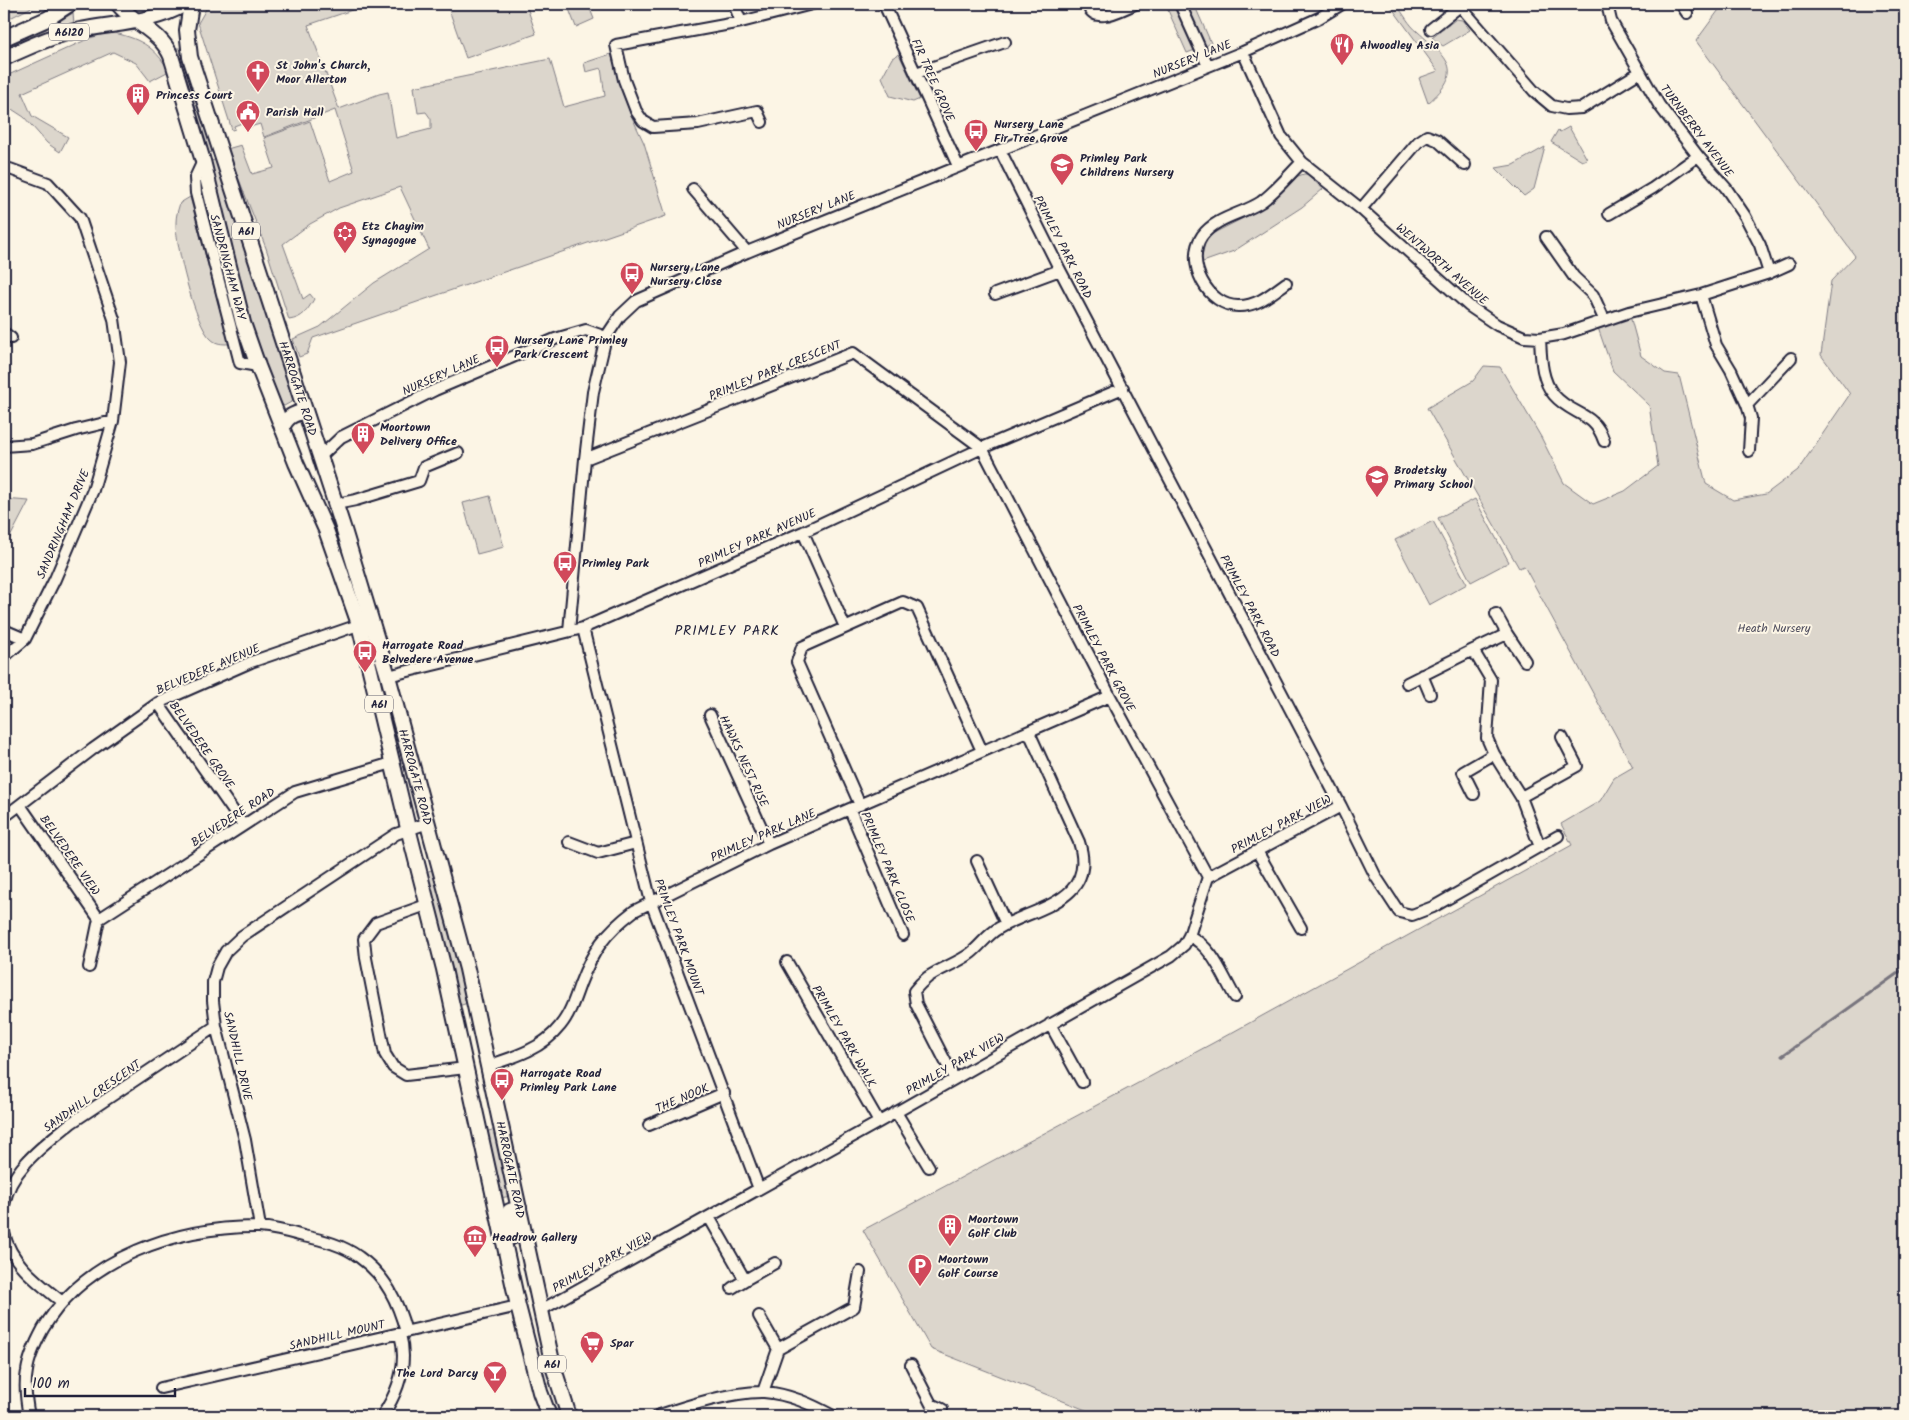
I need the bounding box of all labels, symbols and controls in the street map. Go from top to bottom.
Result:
road number: A6120 [49,24,89,41]
restaurant icon: Alwoodley Asia [1329,32,1355,66]
street label: NURSERY LANE [1150,35,1235,84]
street label: FIR TREE GROVE [906,36,960,126]
place label: Alwoodley Asia [1360,36,1439,55]
place label: St John's Church, Moor Allerton [276,56,370,89]
church icon: St John's Church, Moor Allerton [245,59,271,93]
street label: TURNBERRY AVENUE [1655,81,1739,183]
building icon: Princess Court [125,82,151,116]
place label: Princess Court [156,86,233,105]
public building icon: Parish Hall [235,99,261,133]
place label: Parish Hall [266,103,324,122]
place label: Nursery Lane Fir Tree Grove [994,115,1068,148]
bus stop icon: Nursery Lane Fir Tree Grove [963,118,989,152]
place label: Primley Park Childrens Nursery [1080,149,1175,182]
school or university icon: Primley Park Childrens Nursery [1049,152,1075,186]
street label: NURSERY LANE [774,186,859,235]
street label: PRIMLEY PARK ROAD [1028,192,1097,303]
street label: SANDRINGHAM WAY [204,212,251,323]
place label: Etz Chayim Synagogue [362,217,424,250]
street label: WENTWORTH AVENUE [1391,219,1493,311]
synagogue icon: Etz Chayim Synagogue [332,220,358,254]
road number: A61 [232,222,260,240]
place label: Nursery Lane Nursery Close [650,258,722,291]
bus stop icon: Nursery Lane Nursery Close [619,261,645,295]
place label: Nursery Lane Primley Park Crescent [514,331,628,364]
bus stop icon: Nursery Lane Primley Park Crescent [484,334,510,368]
street label: PRIMLEY PARK CRESCENT [706,335,846,406]
street label: HARROGATE ROAD [273,339,322,439]
street label: NURSERY LANE [399,349,484,401]
place label: Moortown Delivery Office [380,418,457,451]
building icon: Moortown Delivery Office [350,421,376,455]
place label: Brodetsky Primary School [1394,461,1473,494]
school or university icon: Brodetsky Primary School [1364,464,1390,498]
street label: SANDRINGHAM DRIVE [32,466,95,582]
street label: PRIMLEY PARK AVENUE [695,503,820,573]
bus stop icon: Primley Park [552,550,578,584]
street label: PRIMLEY PARK ROAD [1214,551,1285,661]
place label: Primley Park [582,554,650,573]
street label: PRIMLEY PARK GROVE [1067,601,1141,716]
park label: Heath Nursery [1738,619,1811,638]
district label: PRIMLEY PARK [674,620,780,642]
place label: Harrogate Road Belvedere Avenue [382,636,474,669]
street label: BELVEDERE AVENUE [153,639,264,700]
bus stop icon: Harrogate Road Belvedere Avenue [352,639,378,673]
road number: A61 [365,696,393,712]
street label: BELVEDERE GROVE [164,698,240,794]
street label: HAWKS NEST RISE [714,712,774,811]
street label: HARROGATE ROAD [393,727,437,828]
street label: BELVEDERE ROAD [187,783,280,852]
street label: PRIMLEY PARK VIEW [1228,790,1335,859]
street label: PRIMLEY PARK LANE [707,803,820,867]
street label: PRIMLEY PARK CLOSE [856,809,920,927]
street label: BELVEDERE VIEW [35,811,105,900]
street label: PRIMLEY PARK MOUNT [649,876,709,1000]
street label: PRIMLEY PARK WALK [807,982,881,1092]
street label: SANDHILL DRIVE [218,1010,257,1104]
street label: PRIMLEY PARK VIEW [902,1028,1008,1100]
street label: SANDHILL CRESCENT [40,1055,146,1137]
place label: Harrogate Road Primley Park Lane [520,1064,617,1097]
bus stop icon: Harrogate Road Primley Park Lane [489,1067,515,1101]
street label: THE NOOK [653,1078,713,1118]
street label: HARROGATE ROAD [490,1119,530,1220]
place label: Moortown Golf Club [968,1210,1019,1243]
building icon: Moortown Golf Club [937,1213,963,1247]
museum icon: Headrow Gallery [462,1224,488,1258]
street label: PRIMLEY PARK VIEW [549,1227,655,1298]
place label: Headrow Gallery [492,1228,578,1247]
place label: Moortown Golf Course [938,1250,998,1283]
parking icon: Moortown Golf Course [907,1253,933,1287]
street label: SANDHILL MOUNT [287,1315,388,1356]
supermarket icon: Spar [579,1330,605,1364]
place label: Spar [610,1334,634,1353]
road number: A61 [538,1356,566,1372]
bar icon: The Lord Darcy [482,1360,508,1394]
place label: The Lord Darcy [396,1364,479,1383]
scale bar [25,1365,175,1397]
text: 100 m [32,1372,70,1396]

